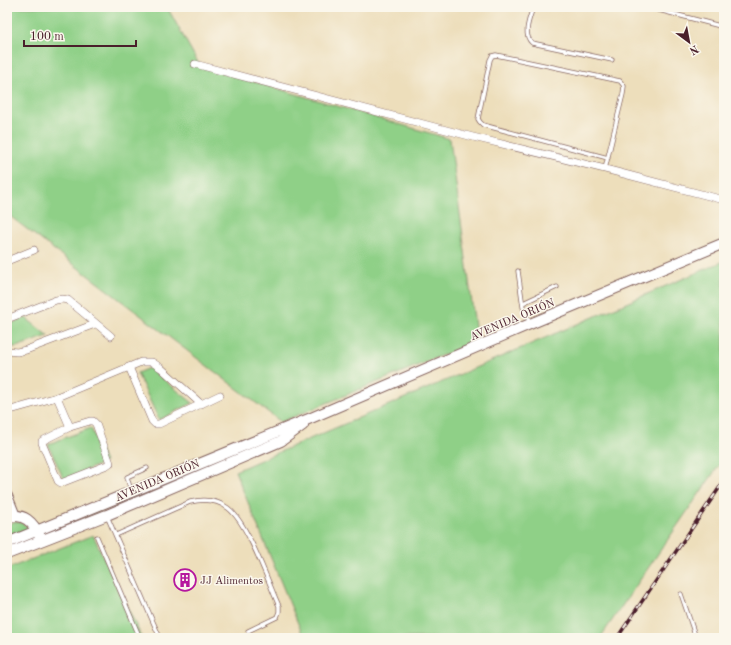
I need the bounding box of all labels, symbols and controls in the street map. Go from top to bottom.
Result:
scale bar [24,22,136,48]
north arrow [669,22,709,62]
text: 100 m [30,31,64,43]
text: N [687,42,700,56]
street label: AVENIDA ORIÓN [468,296,557,343]
street label: AVENIDA ORIÓN [113,457,202,504]
building icon: JJ Alimentos [172,567,198,593]
place label: JJ Alimentos [200,576,263,587]

